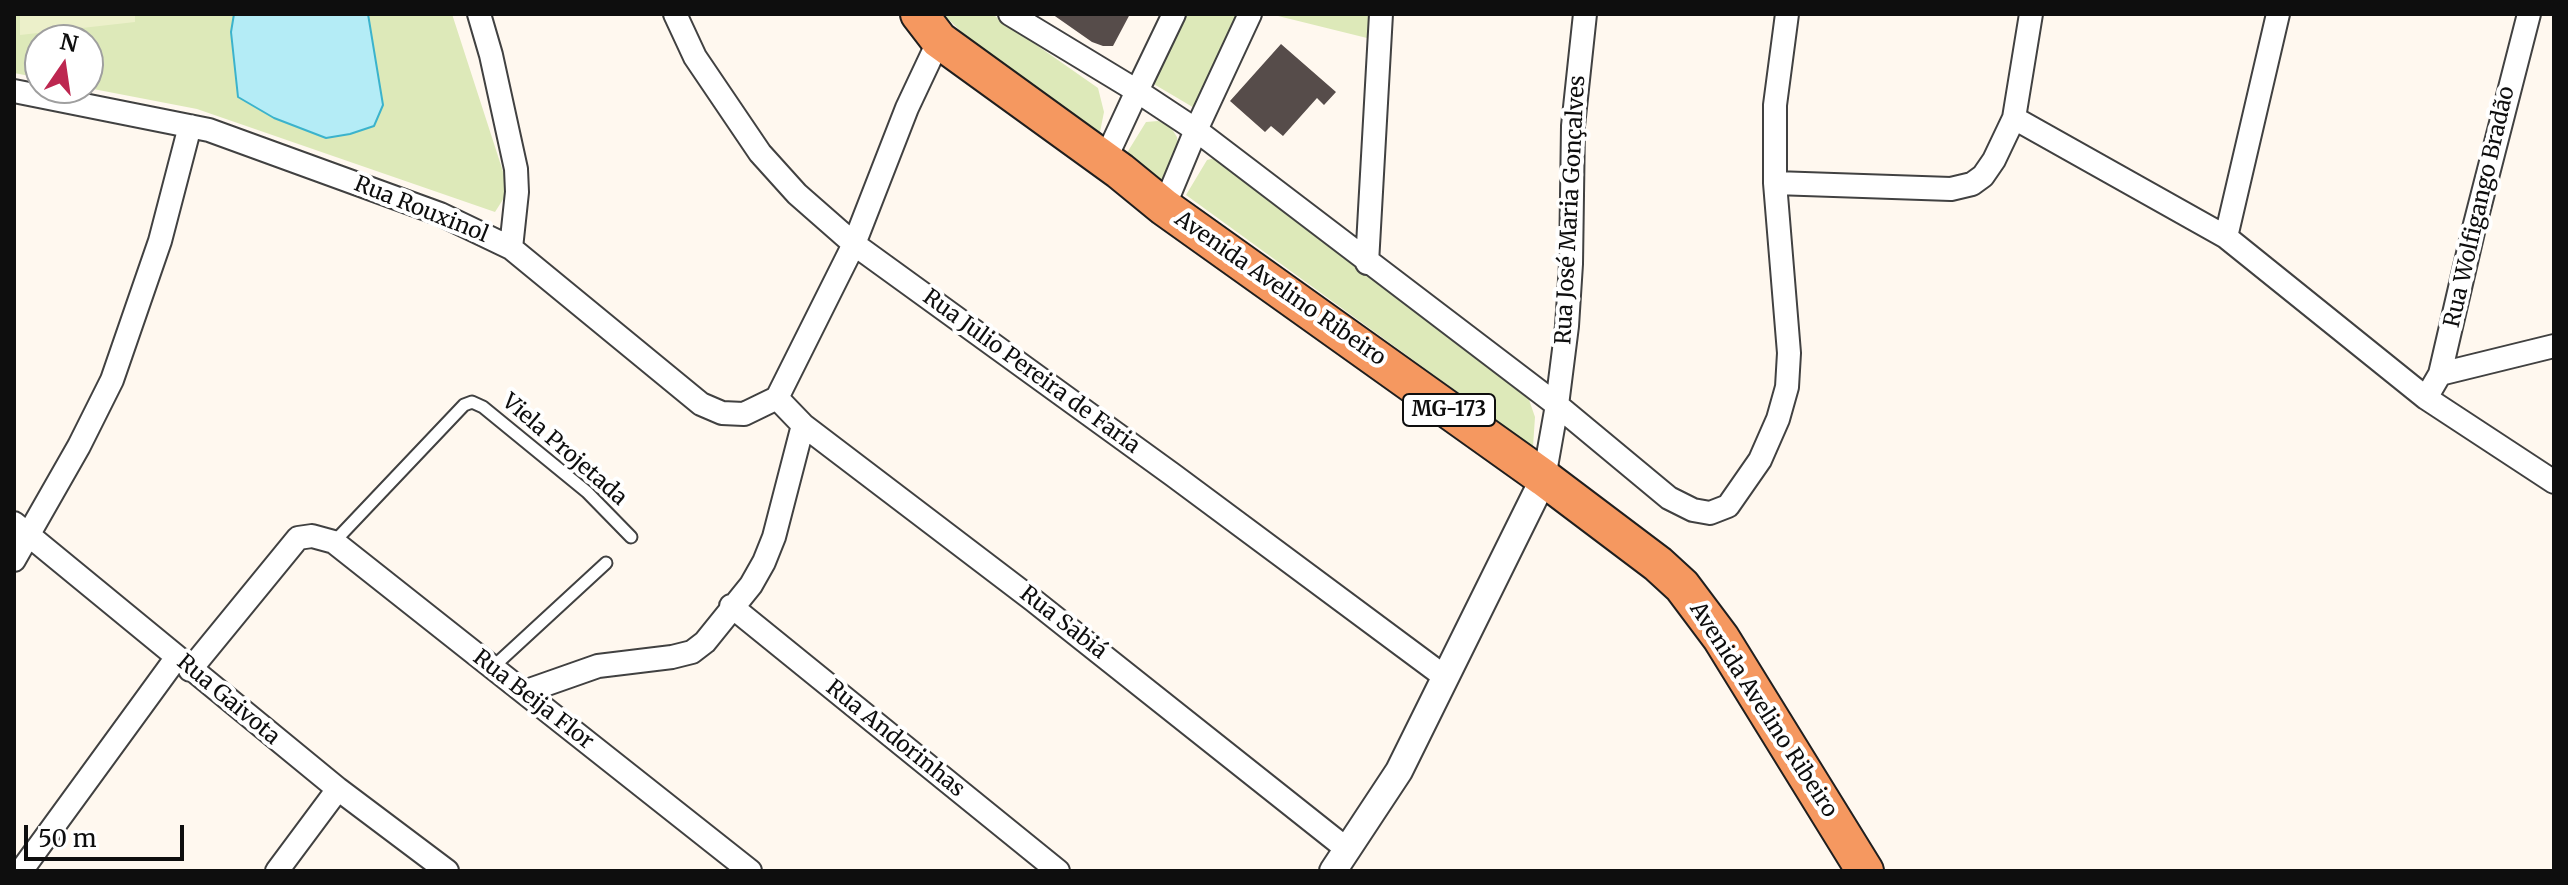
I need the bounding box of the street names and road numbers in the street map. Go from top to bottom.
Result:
street label: Rua José Maria Gonçalves [1551,75,1591,345]
street label: Rua Wolfigango Bradão [2439,84,2521,330]
street label: Rua Rouxinol [350,171,492,249]
street label: Avenida Avelino Ribeiro [1170,206,1390,372]
street label: Rua Julio Pereira de Faria [917,284,1145,460]
street label: Viela Projetada [496,389,632,511]
road number: MG-173 [1403,394,1495,426]
street label: Rua Sabiá [1014,581,1112,665]
street label: Avenida Avelino Ribeiro [1684,598,1842,822]
street label: Rua Beija Flor [467,645,599,755]
street label: Rua Gaivota [171,649,285,751]
street label: Rua Andorinhas [820,675,970,803]

